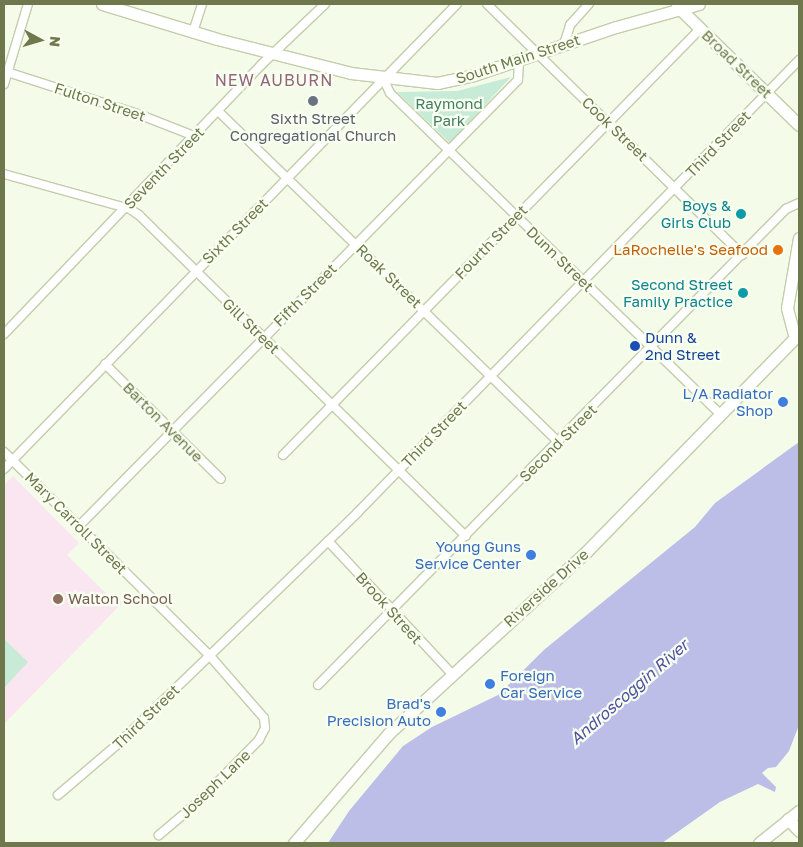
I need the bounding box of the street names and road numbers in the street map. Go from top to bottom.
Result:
street label: Broad Street [698,26,776,102]
street label: South Main Street [454,30,582,88]
street label: Fulton Street [52,79,148,125]
street label: Cook Street [578,93,652,165]
street label: Third Street [682,107,754,181]
street label: Seventh Street [120,123,208,213]
street label: Sixth Street [198,194,272,268]
street label: Fourth Street [451,201,531,283]
street label: Dunn Street [523,223,597,295]
street label: Roak Street [352,240,426,312]
street label: Fifth Street [270,260,340,330]
street label: Gill Street [219,294,283,358]
street label: Barton Avenue [119,378,207,466]
street label: Third Street [398,397,470,471]
street label: Second Street [516,401,600,485]
street label: Mary Carroll Street [21,468,131,578]
street label: Riverside Drive [500,545,592,631]
street label: Brook Street [352,568,426,648]
street label: Third Street [109,681,183,753]
street label: Joseph Lane [176,746,254,822]

